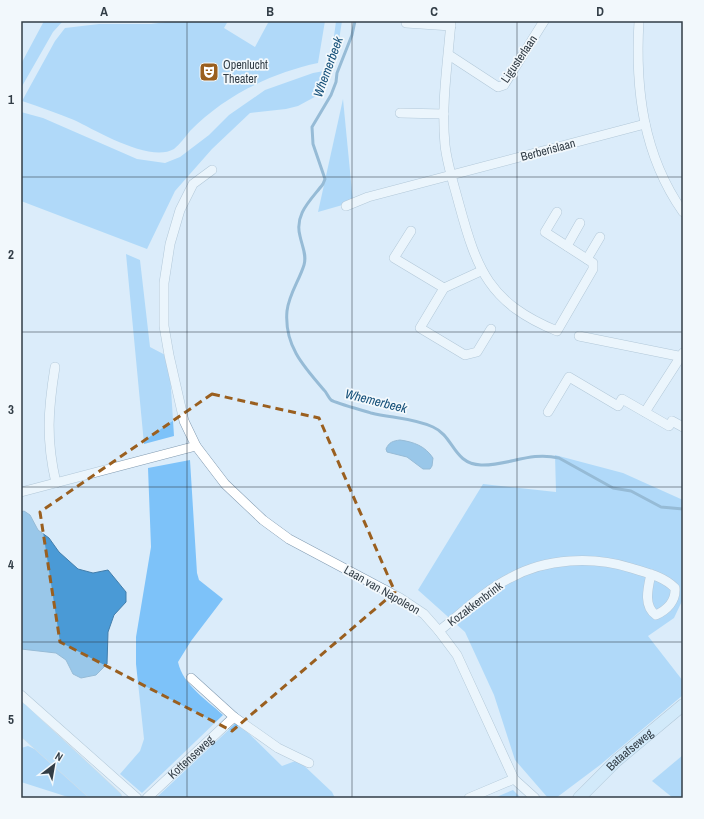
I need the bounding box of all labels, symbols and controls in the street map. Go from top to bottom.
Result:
text: A [100,3,108,20]
text: B [266,3,274,20]
text: C [430,3,438,20]
text: D [596,3,604,20]
street label: Ligusterlaan [497,32,541,86]
water label: Whemerbeek [309,34,347,100]
place label: Openlucht Theater [223,57,268,87]
theatre icon: Openlucht Theater [198,61,220,83]
text: 1 [8,91,14,108]
street label: Berberislaan [519,135,577,165]
text: 2 [8,246,14,263]
water label: Whemerbeek [343,385,409,417]
text: 3 [8,401,14,418]
text: 4 [8,556,14,573]
street label: Laan van Napoleon [341,562,423,618]
street label: Kozakkenbrink [444,578,506,630]
text: 5 [8,711,14,728]
street label: Bataafseweg [603,725,657,774]
street label: Kottenseweg [165,731,218,782]
north arrow [34,745,74,785]
text: N [53,749,66,764]

